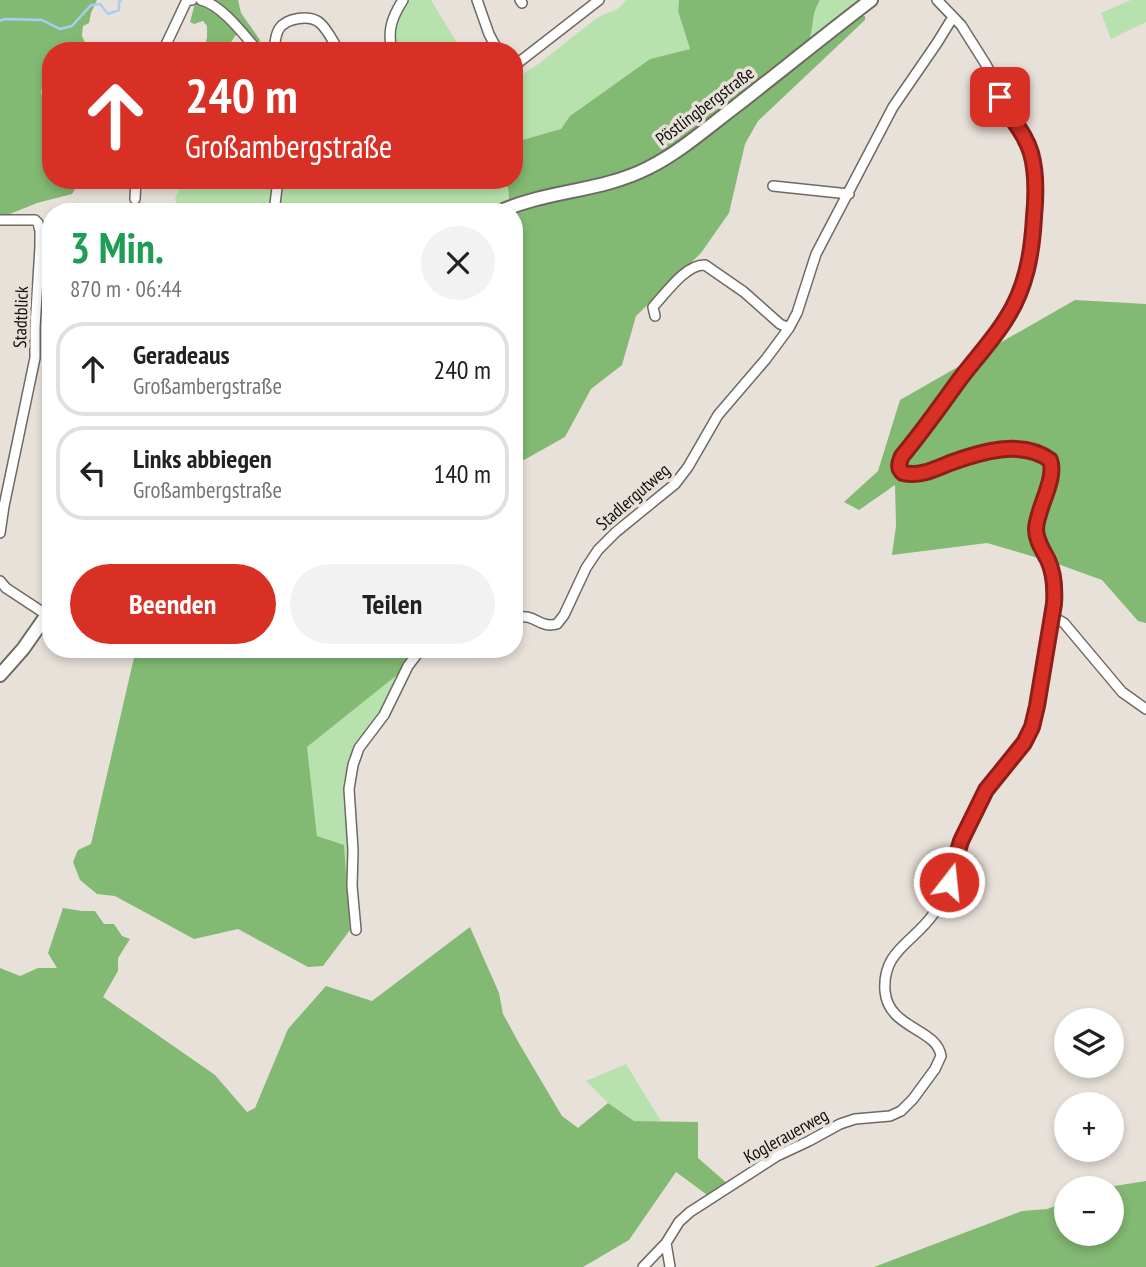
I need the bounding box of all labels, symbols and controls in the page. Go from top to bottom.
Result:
street label: Pöstlingbergstraße [651,61,759,150]
text: 240 m [185,63,298,127]
pin [970,67,1030,127]
icon: ahead [70,70,161,161]
icon: arrive [981,78,1019,116]
text: Großambergstraße [185,125,392,167]
text: 3 Min. [70,220,164,275]
button: close [421,226,495,300]
text: 870 m · 06:44 [70,274,182,303]
street label: Stadtblick [8,286,33,348]
text: Geradeaus [133,338,230,371]
icon: ahead [74,350,112,388]
text: 240 m [433,353,491,386]
text: Großambergstraße [133,371,282,400]
text: Links abbiegen [133,442,272,475]
icon: left [74,454,112,492]
text: 140 m [433,457,491,490]
street label: Stadlergutweg [591,458,674,535]
text: Großambergstraße [133,475,282,504]
button: Beenden [70,564,276,644]
button: Teilen [290,564,495,644]
position arrow [912,845,986,919]
map controls [1054,1008,1124,1246]
button: layers [1054,1008,1124,1078]
button: + [1054,1092,1124,1162]
street label: Koglerauerweg [739,1103,832,1168]
button: − [1054,1176,1124,1246]

